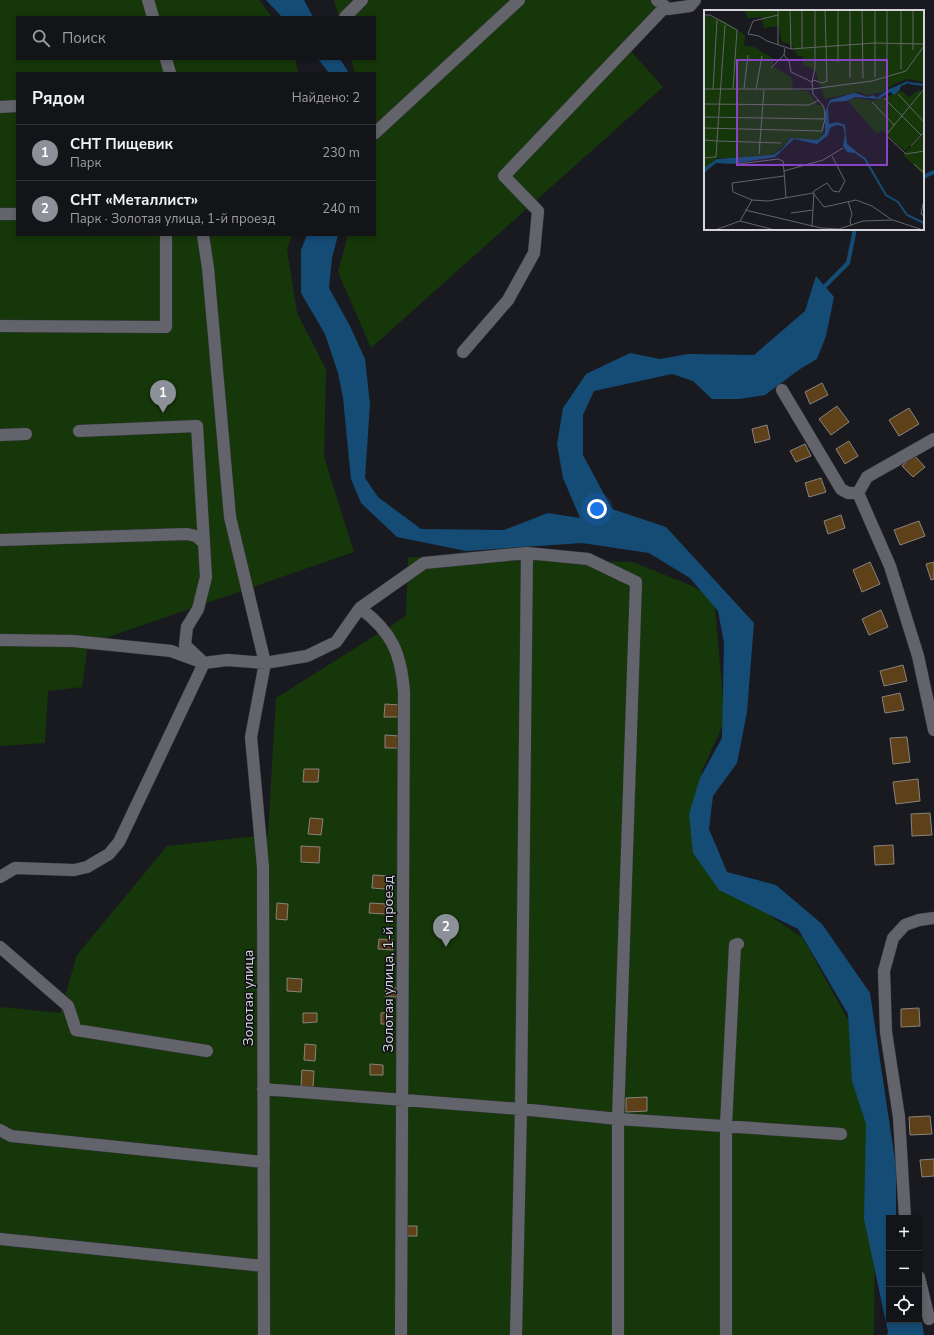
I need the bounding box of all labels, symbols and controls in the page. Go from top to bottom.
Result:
inset map [704,10,924,230]
search box [16,16,376,60]
icon: search [30,27,52,49]
text: Поиск [62,28,106,48]
text: Рядом [32,87,85,110]
text: Найдено: 2 [292,89,360,107]
text: СНТ Пищевик [70,134,173,154]
text: 1 [41,144,49,162]
text: 230 m [322,144,360,162]
text: Парк [70,154,101,172]
text: СНТ «Металлист» [70,190,198,210]
text: 2 [41,200,49,218]
text: 240 m [322,200,360,218]
text: Парк · Золотая улица, 1-й проезд [70,210,275,228]
pin: 1 [150,380,176,413]
your location [587,499,607,519]
street label: Золотая улица, 1-й проезд [379,876,398,1052]
pin: 2 [433,914,459,947]
street label: Золотая улица [239,950,258,1046]
map controls [886,1215,922,1323]
button: + [886,1215,922,1251]
button: − [886,1251,922,1287]
button: locate [886,1287,922,1323]

